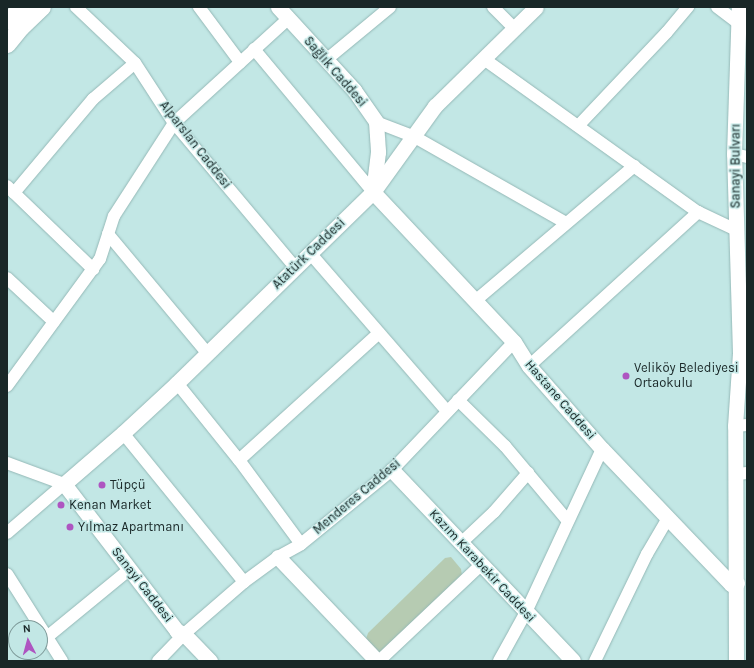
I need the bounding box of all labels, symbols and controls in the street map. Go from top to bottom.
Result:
street label: Sağlık Caddesi [300,34,370,110]
street label: Alparslan Caddesi [156,98,234,192]
street label: Sanayi Bulvarı [728,124,744,208]
street label: Atatürk Caddesi [269,215,349,293]
street label: Hastane Caddesi [521,357,599,443]
place label: Veliköy Belediyesi Ortaokulu [634,361,739,392]
marker: Veliköy Belediyesi Ortaokulu [621,371,631,381]
street label: Menderes Caddesi [310,456,404,538]
place label: Tüpçü [110,477,146,493]
marker: Tüpçü [97,480,107,490]
place label: Kenan Market [69,497,151,513]
marker: Kenan Market [56,500,66,510]
street label: Kazım Karabekir Caddesi [426,506,538,626]
place label: Yılmaz Apartmanı [78,519,184,535]
marker: Yılmaz Apartmanı [65,522,75,532]
street label: Sanayi Caddesi [108,544,176,626]
north arrow [8,620,48,660]
text: N [22,622,31,635]

